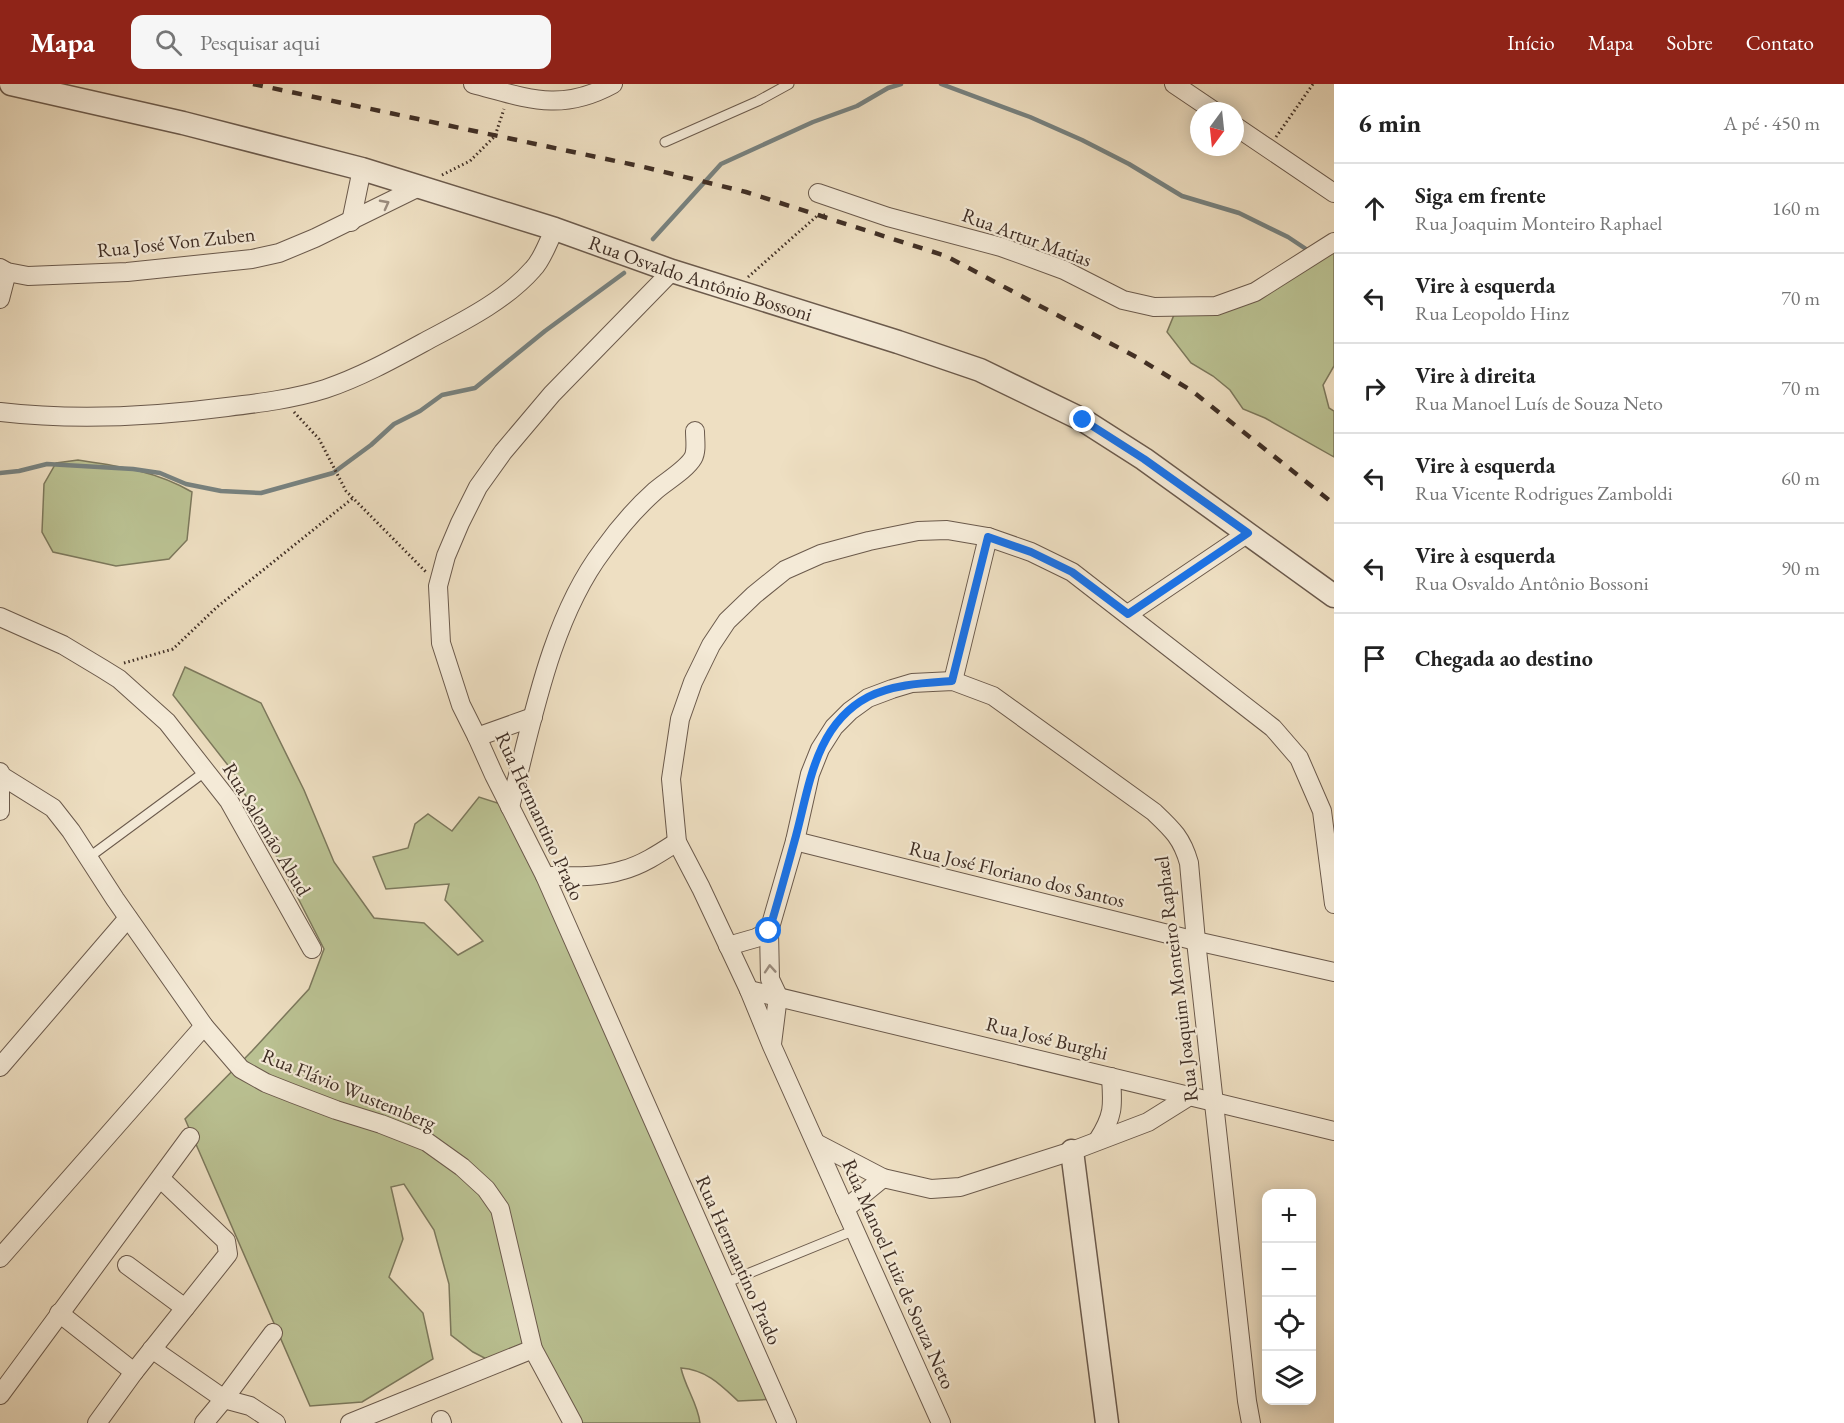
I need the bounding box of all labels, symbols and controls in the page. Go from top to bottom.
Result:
search box [131,15,551,69]
text: Mapa [30,24,95,60]
icon: search [152,26,185,59]
text: Pesquisar aqui [200,28,320,57]
text: Início [1507,29,1555,56]
text: Mapa [1588,29,1633,56]
text: Sobre [1666,29,1713,56]
text: Contato [1746,29,1814,56]
north arrow [1190,102,1244,156]
text: 6 min [1358,106,1421,140]
text: A pé · 450 m [1724,110,1820,136]
text: Siga em frente [1415,181,1546,210]
icon: ahead [1358,192,1391,225]
text: 160 m [1772,195,1820,221]
one-way arrow [378,200,389,212]
street label: Rua Artur Matias [959,202,1095,272]
text: Rua Joaquim Monteiro Raphael [1415,210,1662,236]
street label: Rua José Von Zuben [96,221,257,263]
street label: Rua Osvaldo Antônio Bossoni [585,229,816,327]
text: Vire à esquerda [1415,271,1555,300]
icon: left [1358,282,1391,315]
text: 70 m [1781,285,1820,311]
text: Rua Leopoldo Hinz [1415,300,1569,326]
text: Vire à direita [1415,361,1536,390]
icon: right [1358,372,1391,405]
text: 70 m [1781,375,1820,401]
text: Rua Manoel Luís de Souza Neto [1415,390,1663,416]
route end [1069,406,1095,432]
text: Vire à esquerda [1415,451,1555,480]
icon: left [1358,462,1391,495]
text: 60 m [1781,465,1820,491]
text: Rua Vicente Rodrigues Zamboldi [1415,480,1673,506]
text: Vire à esquerda [1415,541,1555,570]
icon: left [1358,552,1391,585]
text: 90 m [1781,555,1820,581]
text: Rua Osvaldo Antônio Bossoni [1415,570,1649,596]
icon: arrive [1358,642,1391,675]
text: Chegada ao destino [1415,644,1593,673]
street label: Rua Hermantino Prado [490,728,590,904]
street label: Rua Salomão Abud [217,758,317,901]
street label: Rua José Floriano dos Santos [906,835,1128,913]
street label: Rua Joaquim Monteiro Raphael [1148,854,1204,1103]
route start [755,917,781,943]
one-way arrow [763,965,776,974]
street label: Rua José Burghi [983,1010,1111,1066]
street label: Rua Flávio Wustemberg [258,1042,440,1136]
street label: Rua Manoel Luiz de Souza Neto [836,1155,962,1393]
street label: Rua Hermantino Prado [690,1171,788,1349]
map controls [1262,1189,1316,1405]
button: + [1262,1189,1316,1243]
button: − [1262,1243,1316,1297]
button: locate [1262,1297,1316,1351]
button: layers [1262,1351,1316,1405]

